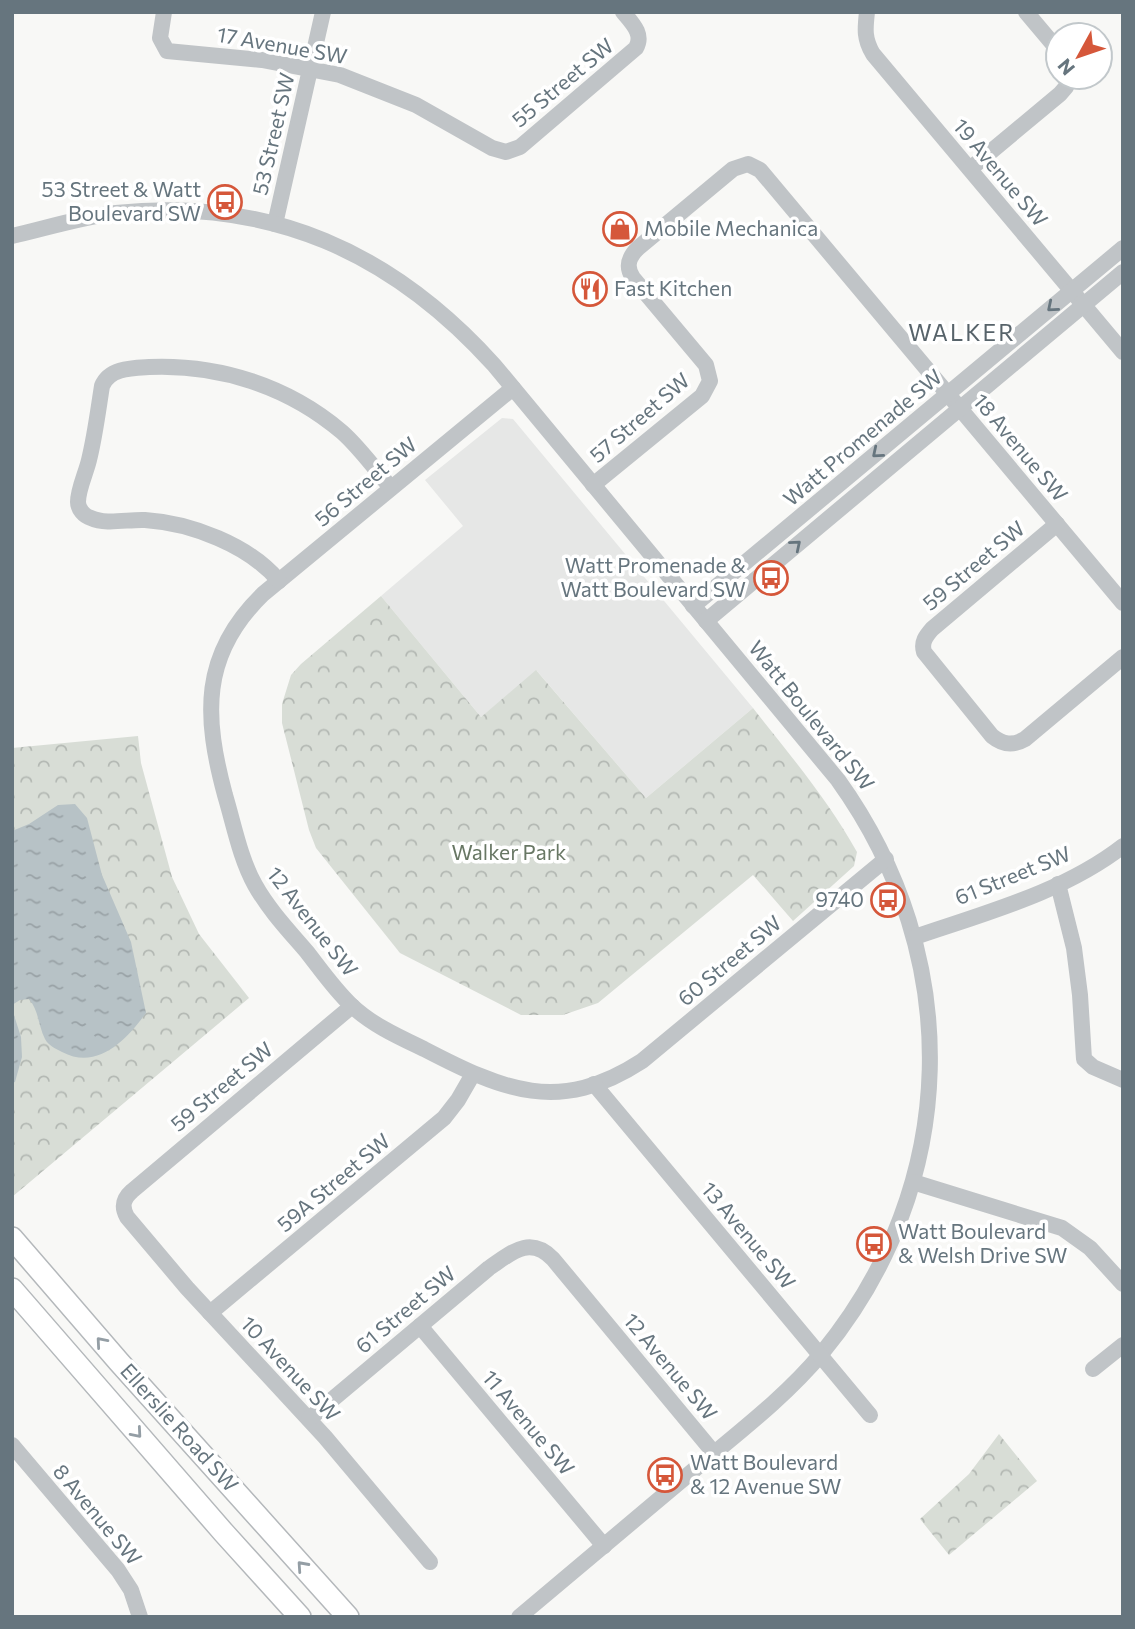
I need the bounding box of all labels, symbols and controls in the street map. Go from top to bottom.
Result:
street label: 17 Avenue SW [215,21,349,68]
north arrow [1044,21,1114,91]
street label: 55 Street SW [506,32,618,132]
text: N [1052,54,1079,80]
street label: 53 Street SW [246,70,299,197]
street label: 19 Avenue SW [949,113,1054,231]
place label: 53 Street & Watt Boulevard SW [42,176,201,225]
bus stop icon: 53 Street & Watt Boulevard SW [206,183,244,221]
shop icon: Mobile Mechanica [601,210,639,248]
place label: Mobile Mechanica [644,215,818,240]
restaurant icon: Fast Kitchen [571,270,609,308]
place label: Fast Kitchen [614,275,732,300]
one-way arrow [1047,299,1060,311]
district label: WALKER [908,318,1016,346]
street label: Watt Promenade SW [778,363,946,510]
street label: 57 Street SW [584,367,694,467]
street label: 18 Avenue SW [969,388,1074,506]
street label: 56 Street SW [309,431,421,531]
one-way arrow [873,445,886,457]
street label: 59 Street SW [917,515,1029,615]
one-way arrow [788,541,800,554]
place label: Watt Promenade & Watt Boulevard SW [560,552,747,601]
bus stop icon: Watt Promenade & Watt Boulevard SW [752,559,790,597]
street label: Watt Boulevard SW [744,635,880,795]
park label: Walker Park [452,839,566,864]
street label: 61 Street SW [951,840,1074,909]
street label: 12 Avenue SW [263,861,364,981]
bus stop icon: 9740 [869,881,907,919]
place label: 9740 [815,886,864,911]
street label: 60 Street SW [672,909,786,1010]
street label: 59 Street SW [165,1036,277,1136]
street label: 59A Street SW [272,1127,395,1236]
street label: 13 Avenue SW [697,1176,801,1294]
place label: Watt Boulevard & Welsh Drive SW [898,1218,1067,1267]
bus stop icon: Watt Boulevard & Welsh Drive SW [855,1225,893,1263]
street label: 61 Street SW [350,1260,460,1358]
street label: 12 Avenue SW [619,1307,723,1425]
street label: 10 Avenue SW [236,1310,346,1426]
one-way arrow [97,1337,109,1350]
street label: Ellerslie Road SW [116,1358,244,1496]
street label: 11 Avenue SW [478,1364,580,1480]
one-way arrow [129,1425,141,1438]
place label: Watt Boulevard & 12 Avenue SW [690,1449,841,1498]
bus stop icon: Watt Boulevard & 12 Avenue SW [646,1456,684,1494]
street label: 8 Avenue SW [49,1458,148,1570]
one-way arrow [298,1561,310,1574]

